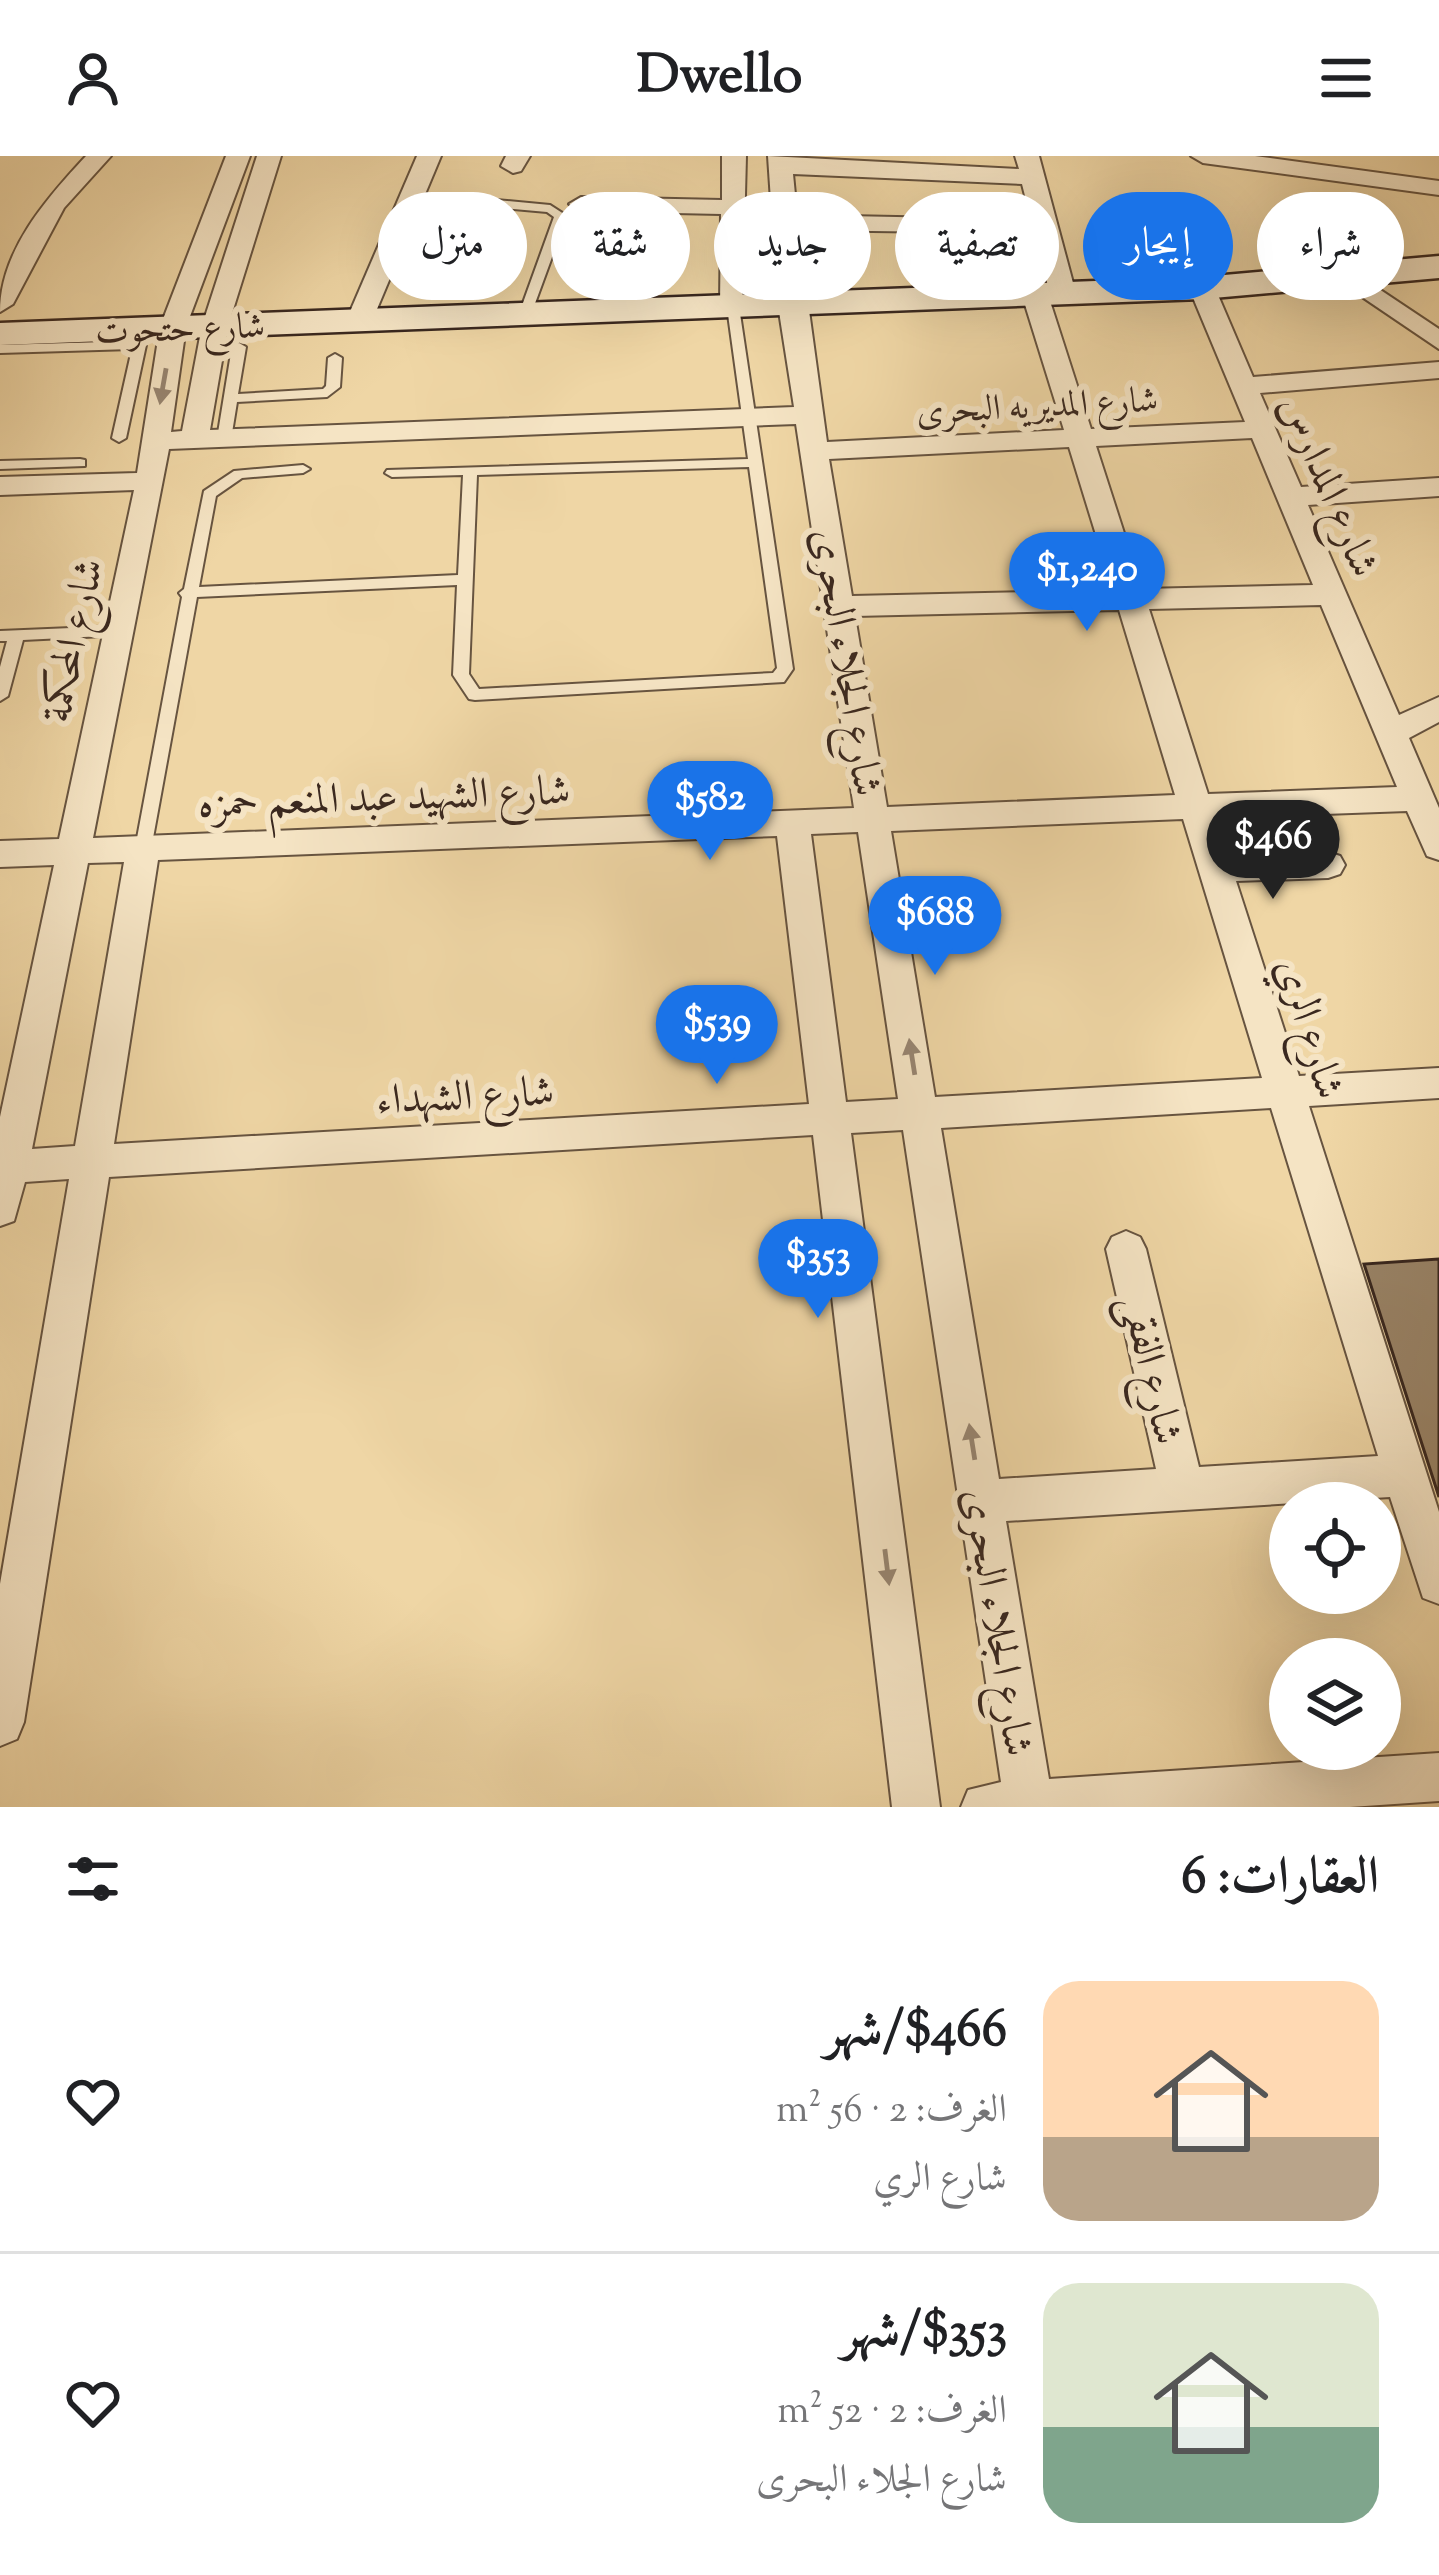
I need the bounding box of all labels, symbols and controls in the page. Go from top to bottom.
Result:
text: Dwello [637,39,802,117]
icon: person [60,45,126,111]
icon: menu [1313,45,1379,111]
chip: منزل [378,192,527,300]
chip: شقة [551,192,690,300]
chip: جديد [714,192,871,300]
chip: تصفية [895,192,1059,300]
chip: إيجار [1083,192,1233,300]
chip: شراء [1257,192,1404,300]
street label: شارع حتحوت [94,302,266,361]
one-way arrow [154,368,172,406]
street label: شارع المديريه البحرى [915,376,1159,441]
street label: شارع المدارس [1260,386,1392,588]
street label: شارع الجلاء البحرى [792,525,895,801]
pin: $1,240 [989,532,1185,634]
text: $1,240 [1036,543,1138,599]
street label: شارع المحكمة [29,553,123,729]
pin: $582 [639,761,781,863]
street label: شارع الشهيد عبد المنعم حمزه [197,764,572,841]
text: $582 [674,772,746,828]
pin: $466 [1202,800,1344,902]
text: $466 [1234,811,1312,867]
pin: $688 [864,876,1006,978]
text: $688 [895,887,975,943]
street label: شارع الري [1256,952,1357,1108]
pin: $539 [646,985,788,1087]
text: $539 [683,996,751,1052]
one-way arrow [902,1038,921,1075]
street label: شارع الشهداء [375,1064,556,1135]
pin: $353 [747,1219,889,1321]
text: $353 [785,1230,851,1286]
street label: شارع الفقى [1102,1289,1195,1451]
one-way arrow [963,1423,981,1461]
map controls [1269,1482,1401,1770]
button: locate [1269,1482,1401,1614]
street label: شارع الجلاء البحرى [943,1485,1046,1761]
one-way arrow [877,1549,896,1586]
button: layers [1269,1638,1401,1770]
text: العقارات: 6 [1181,1843,1379,1916]
icon: filters [60,1846,126,1912]
text: $466/شهر [824,1996,1007,2069]
icon: home [1139,2029,1283,2173]
icon: heart [60,2068,126,2134]
text: الغرف: 2 · 56 m² [776,2084,1007,2140]
text: شارع الري [873,2153,1007,2209]
text: $353/شهر [841,2297,1007,2370]
icon: home [1139,2331,1283,2475]
icon: heart [60,2370,126,2436]
text: الغرف: 2 · 52 m² [777,2385,1007,2441]
text: شارع الجلاء البحرى [756,2454,1007,2510]

